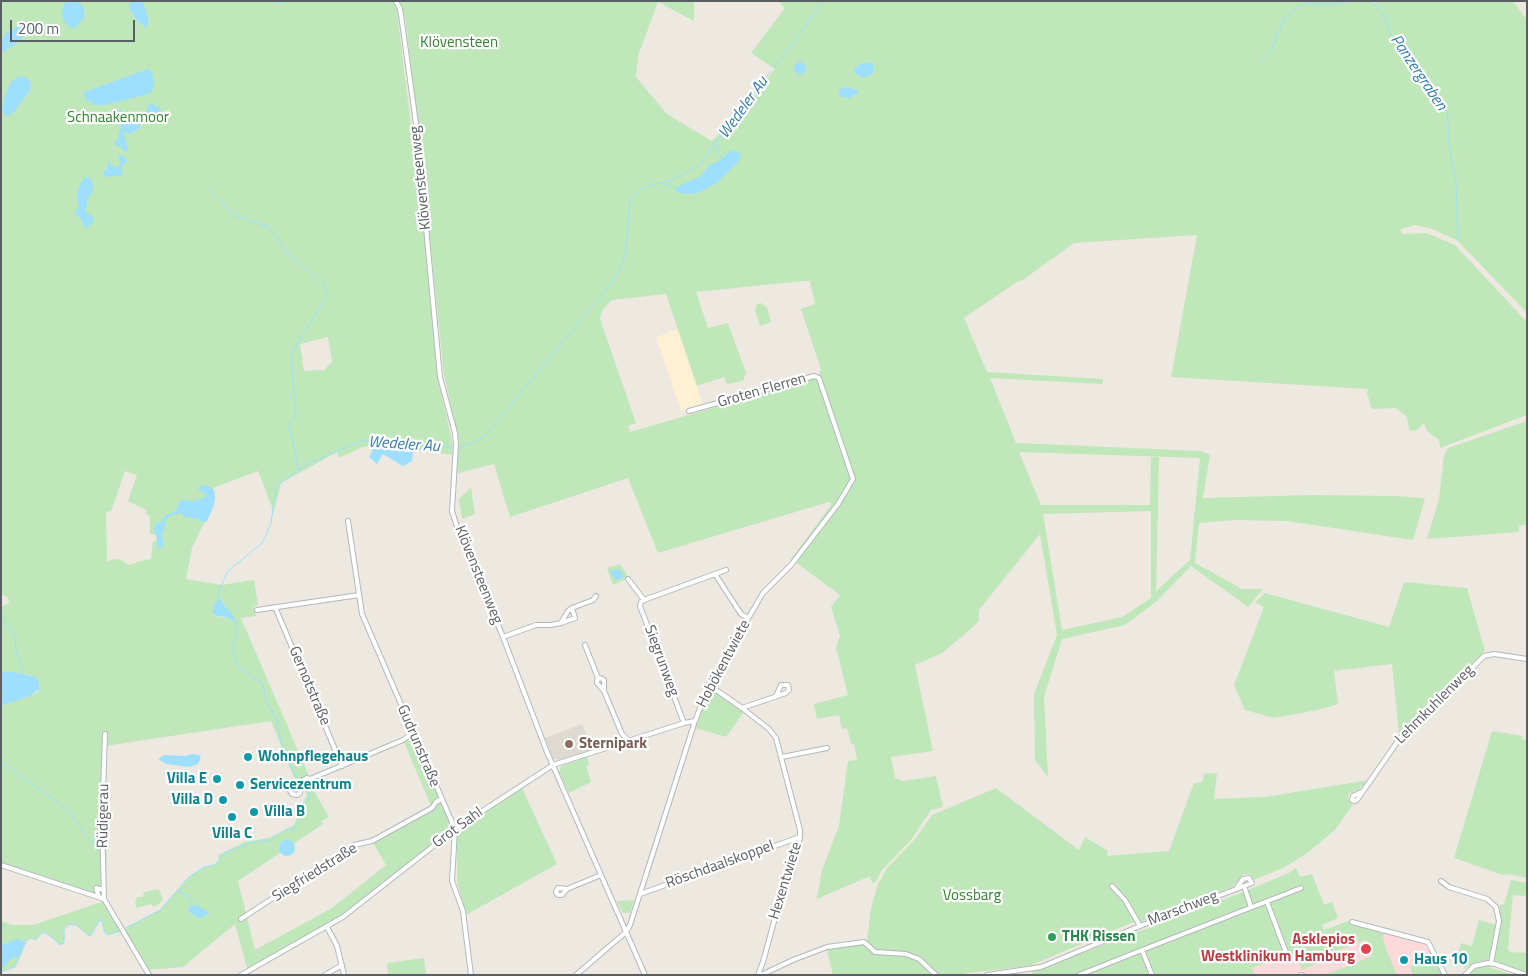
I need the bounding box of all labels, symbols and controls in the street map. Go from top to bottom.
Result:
scale bar [12,10,138,42]
text: 200 m [18,17,59,40]
water label: Panzergraben [1386,31,1450,115]
park label: Klövensteen [420,34,498,52]
water label: Wedeler Au [715,73,773,143]
park label: Schnaakenmoor [67,109,169,127]
street label: Klövensteenweg [407,125,435,231]
street label: Groten Flerren [716,370,808,412]
water label: Wedeler Au [368,433,440,457]
street label: Klövensteenweg [450,523,506,627]
street label: Hobökentwiete [693,617,755,711]
street label: Siegrunweg [640,623,682,699]
street label: Gernotstraße [284,644,334,728]
street label: Lehmkuhlenweg [1392,662,1478,748]
street label: Gudrunstraße [393,702,443,790]
place label: Sternipark [579,735,647,753]
marker: Sternipark [563,738,575,750]
place label: Wohnpflegehaus [258,748,368,766]
marker: Wohnpflegehaus [242,751,254,763]
place label: Villa E [167,770,207,788]
marker: Villa E [211,773,223,785]
place label: Servicezentrum [250,776,352,794]
marker: Servicezentrum [234,779,246,791]
street label: Rüdigerau [94,784,114,848]
place label: Villa D [171,791,213,809]
marker: Villa D [217,794,229,806]
place label: Villa B [264,803,305,821]
street label: Grot Sahl [429,804,487,852]
marker: Villa B [248,806,260,818]
marker: Villa C [226,811,238,823]
place label: Villa C [212,825,252,843]
street label: Röschdaalskoppel [663,837,777,893]
street label: Siegfriedstraße [269,840,361,906]
street label: Hexentwiete [766,840,806,922]
park label: Vossbarg [943,887,1001,905]
street label: Marschweg [1145,887,1221,931]
place label: THK Rissen [1062,928,1136,946]
marker: THK Rissen [1046,931,1058,943]
place label: Asklepios Westklinikum Hamburg [1201,931,1355,966]
marker: Asklepios Westklinikum Hamburg [1359,942,1373,956]
place label: Haus 10 [1414,951,1467,969]
marker: Haus 10 [1398,954,1410,966]

